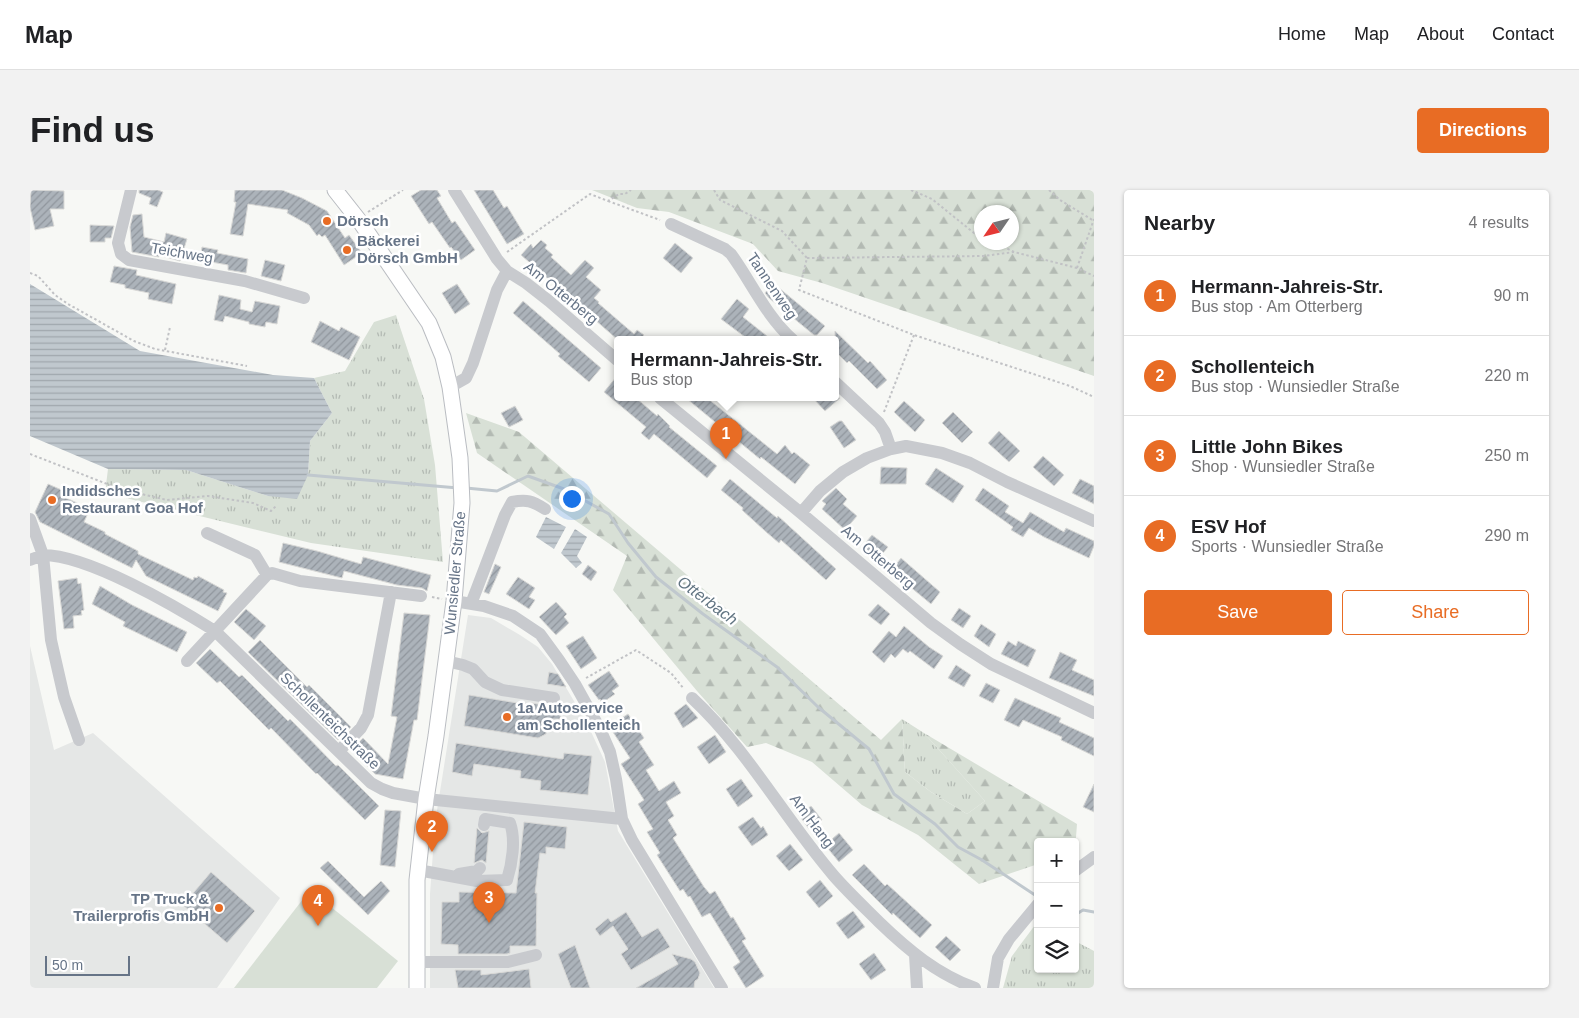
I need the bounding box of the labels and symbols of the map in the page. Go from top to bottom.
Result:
north arrow [974,205,1019,250]
place label: Dörsch [337,212,389,229]
marker: Dörsch [321,215,333,227]
place label: Bäckerei Dörsch GmbH [357,232,458,266]
street label: Teichweg [150,239,214,266]
marker: Bäckerei Dörsch GmbH [341,244,353,256]
street label: Tannenweg [744,249,801,322]
street label: Am Otterberg [521,258,602,328]
pin: 1 [710,418,742,459]
place label: Indidsches Restaurant Goa Hof [62,482,204,516]
your location [559,486,585,512]
marker: Indidsches Restaurant Goa Hof [46,494,58,506]
street label: Wunsiedler Straße [441,510,468,635]
street label: Am Otterberg [838,521,918,592]
water label: Otterbach [675,572,741,628]
street label: Schollenteichstraße [277,669,384,773]
place label: 1a Autoservice am Schollenteich [517,699,640,733]
marker: 1a Autoservice am Schollenteich [501,711,513,723]
street label: Am Hang [787,791,838,851]
pin: 2 [416,811,448,852]
pin: 3 [473,882,505,923]
pin: 4 [302,885,334,926]
place label: TP Truck & Trailerprofis GmbH [73,890,209,924]
marker: TP Truck & Trailerprofis GmbH [213,902,225,914]
scale bar [45,953,130,976]

